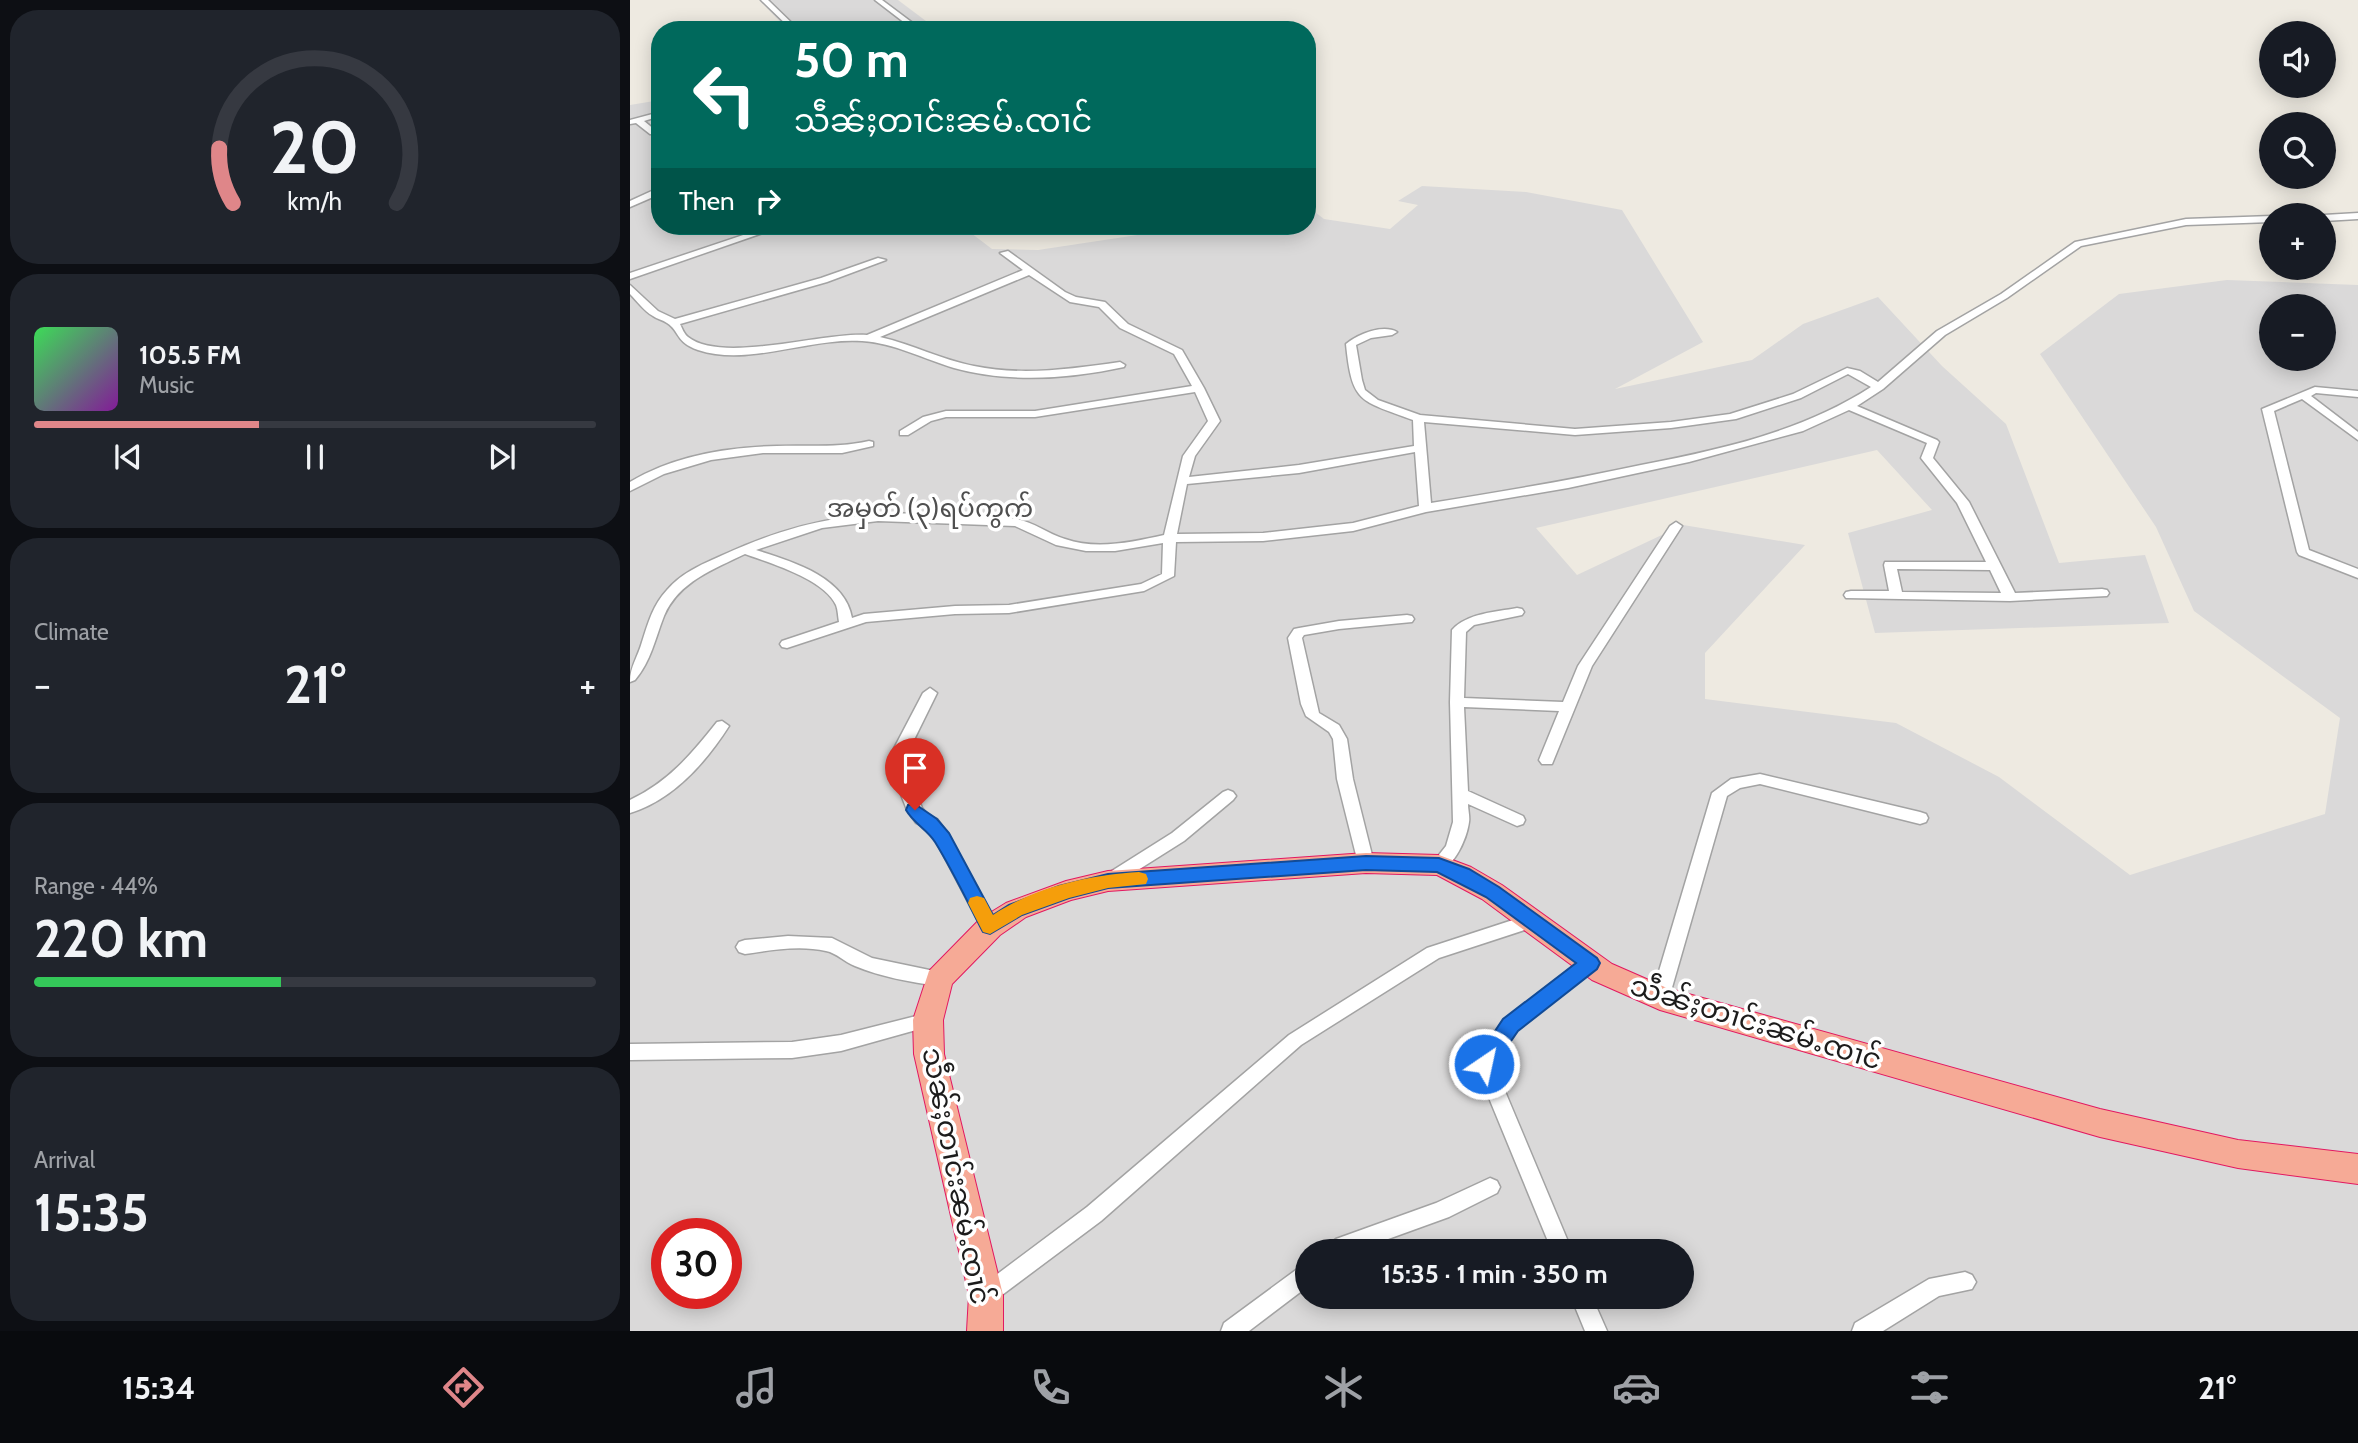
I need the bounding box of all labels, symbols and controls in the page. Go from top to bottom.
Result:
map controls [2259,21,2336,371]
button: sound [2259,21,2336,98]
text: 50 m [794,30,909,89]
icon: left [679,49,770,140]
text: သဵၼ်ႈတၢင်းၼမ်ႉၸၢင် [794,101,1092,140]
text: 20 [270,103,360,191]
button: search [2259,112,2336,189]
icon: right [749,182,787,220]
text: Then [679,185,735,217]
text: km/h [288,186,342,216]
button: + [2259,203,2336,280]
button: − [2259,294,2336,371]
text: 105.5 FM [139,339,241,371]
text: Music [139,371,194,399]
icon: previous [109,438,147,476]
icon: pause [296,438,334,476]
icon: next [483,438,521,476]
district label: အမှတ် (၃)ရပ်ကွက် [827,491,1033,529]
text: Climate [34,618,109,646]
text: 21° [284,653,346,716]
text: − [34,661,51,708]
text: + [579,661,596,708]
pin [885,738,945,810]
icon: arrive [896,749,934,787]
text: Range · 44% [34,872,158,900]
text: 220 km [34,907,208,970]
street label: သဵၼ်ႈတၢင်းၼမ်ႉၸၢင် [1626,967,1886,1076]
position arrow [1447,1027,1521,1101]
street label: သဵၼ်ႈတၢင်းၼမ်ႉၸၢင် [915,1044,1000,1307]
text: Arrival [34,1146,95,1174]
text: 15:35 [34,1181,149,1244]
speed limit sign: 30 [651,1218,742,1309]
text: 15:35 · 1 min · 350 m [1381,1258,1608,1290]
icon: directions [439,1363,488,1412]
icon: music [732,1363,781,1412]
icon: phone [1026,1363,1075,1412]
icon: climate [1319,1363,1368,1412]
icon: car [1612,1363,1661,1412]
icon: filters [1905,1363,1954,1412]
text: 15:34 [122,1368,195,1407]
text: 21° [2198,1368,2236,1407]

